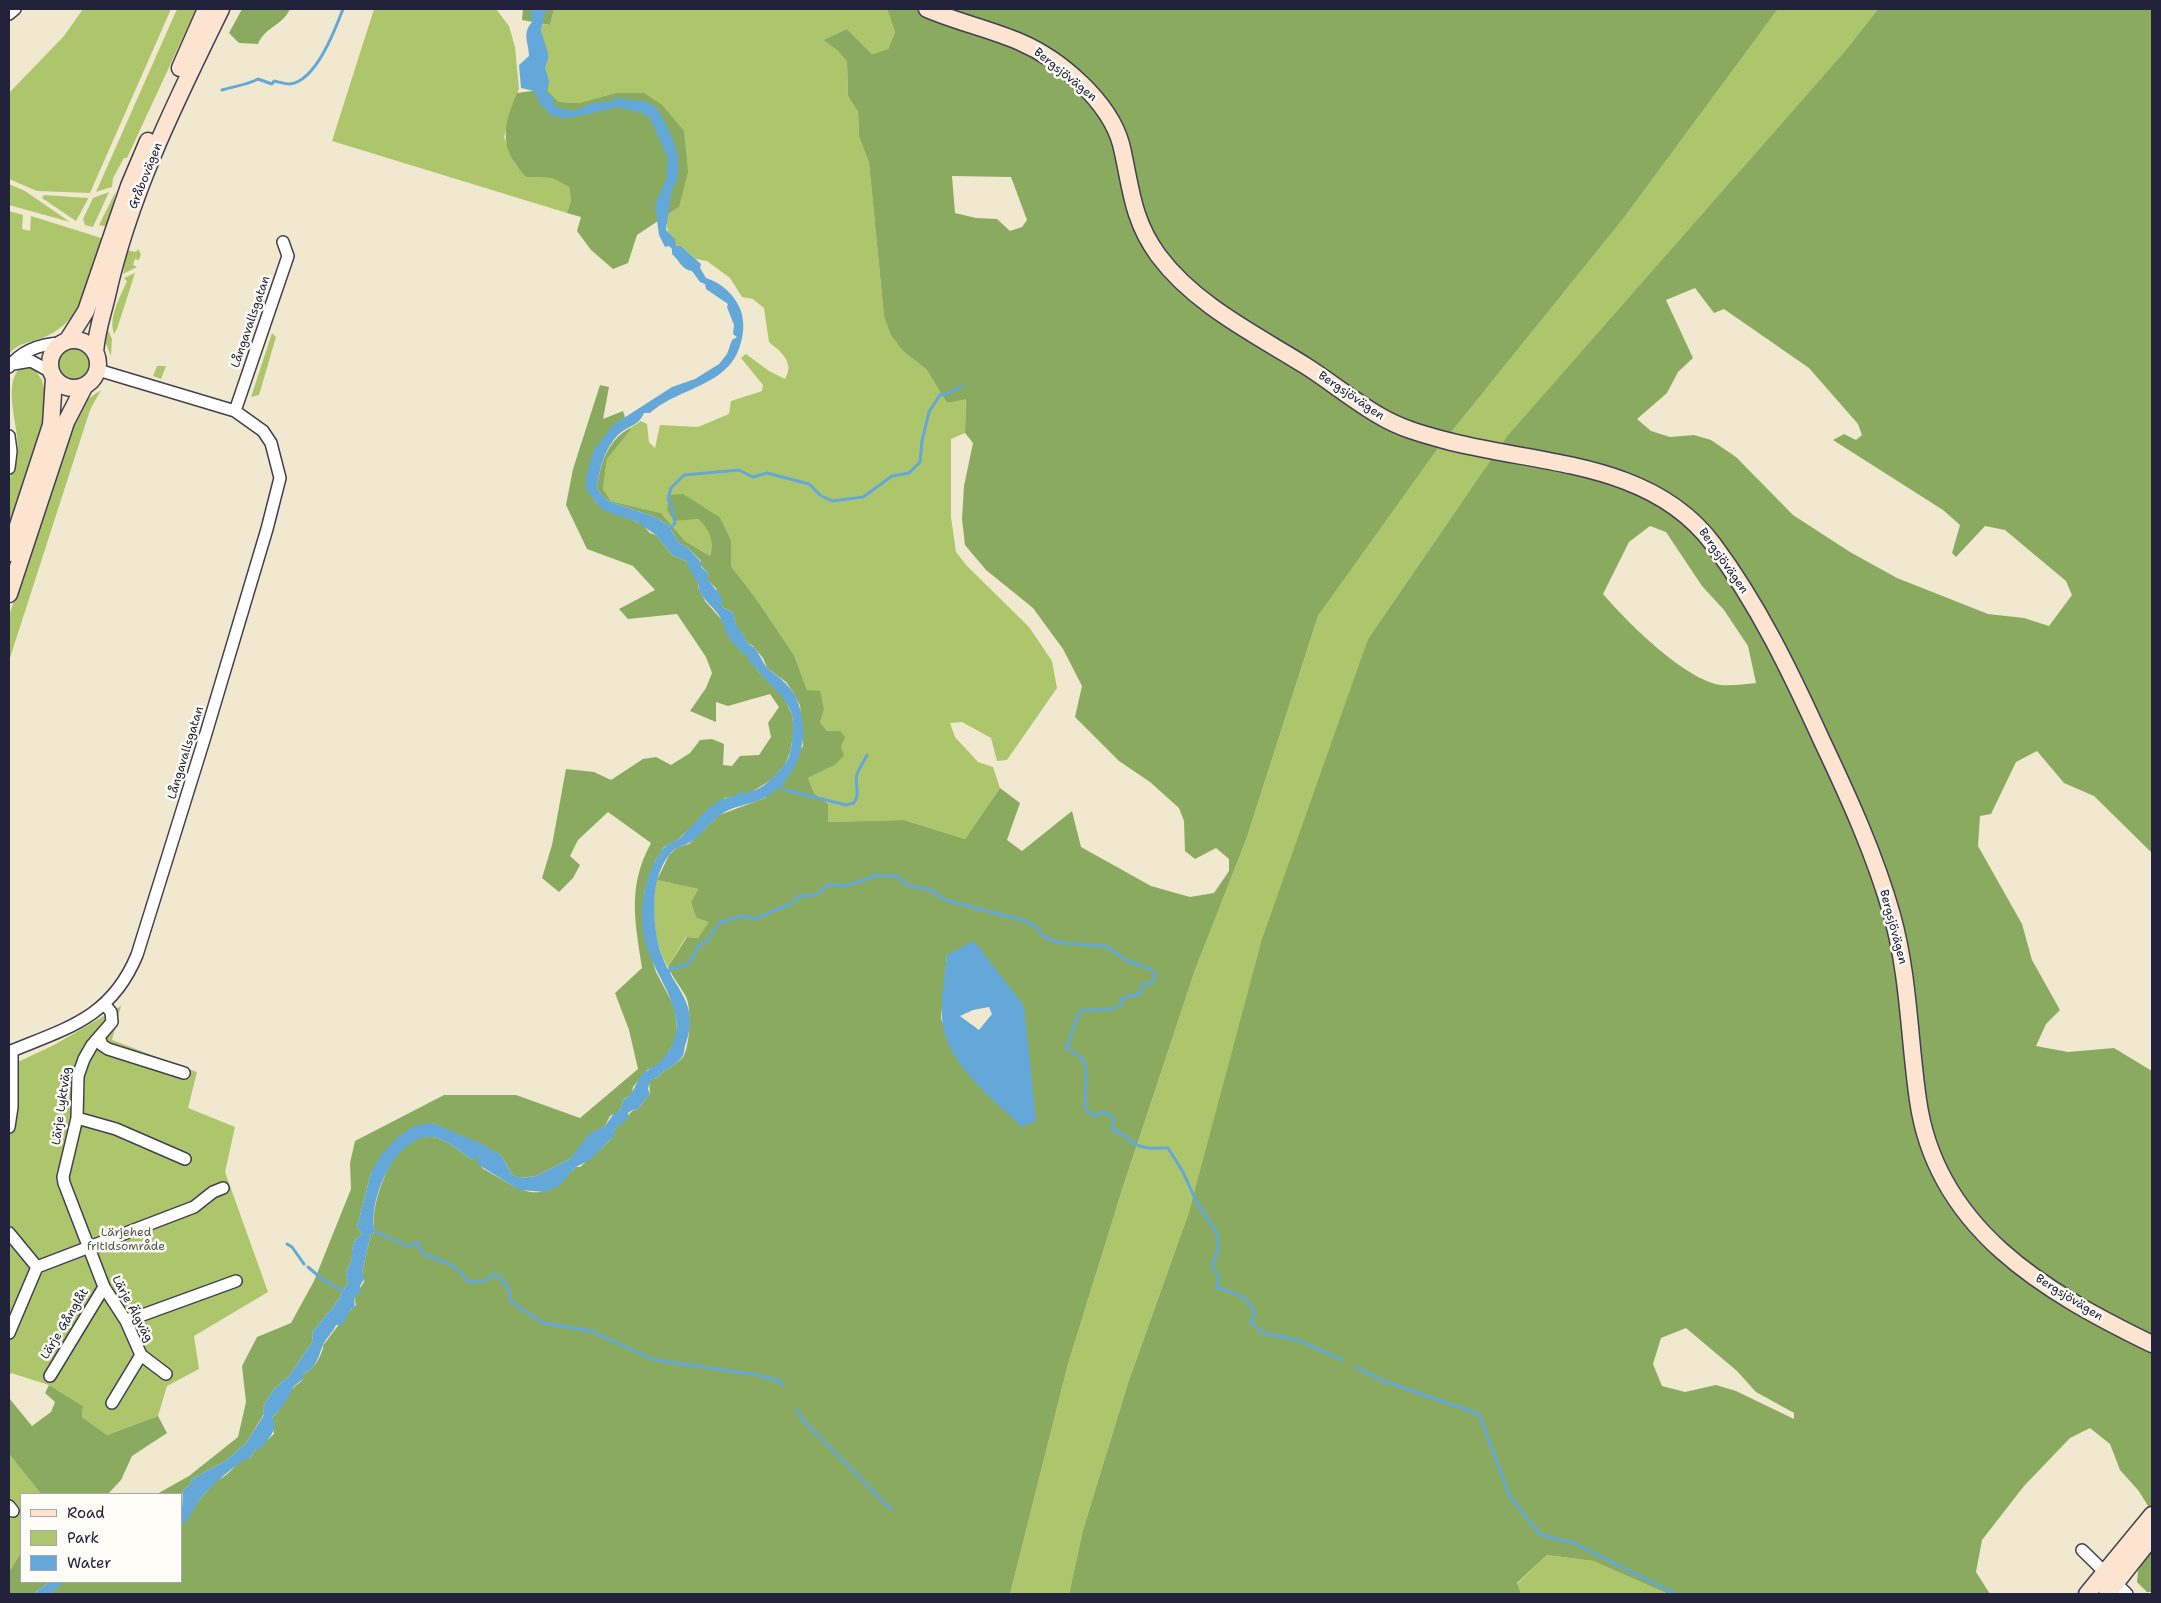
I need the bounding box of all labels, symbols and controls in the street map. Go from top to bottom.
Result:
street label: Bergsjövägen [1031,45,1099,105]
street label: Gråbovägen [126,141,166,211]
street label: Långavallsgatan [229,274,273,370]
street label: Bergsjövägen [1315,369,1387,423]
street label: Bergsjövägen [1695,525,1751,597]
street label: Långavallsgatan [165,705,207,801]
street label: Bergsjövägen [1876,888,1910,966]
street label: Lärje Lyktväg [49,1066,75,1146]
park label: Lärjehed fritidsområde [87,1226,165,1254]
street label: Bergsjövägen [2033,1272,2105,1324]
street label: Lärje Älgväg [108,1273,156,1345]
street label: Lärje Gånglåt [38,1286,92,1362]
legend [20,1493,182,1583]
text: Road [67,1503,105,1523]
text: Park [67,1528,99,1548]
text: Water [67,1553,111,1573]

